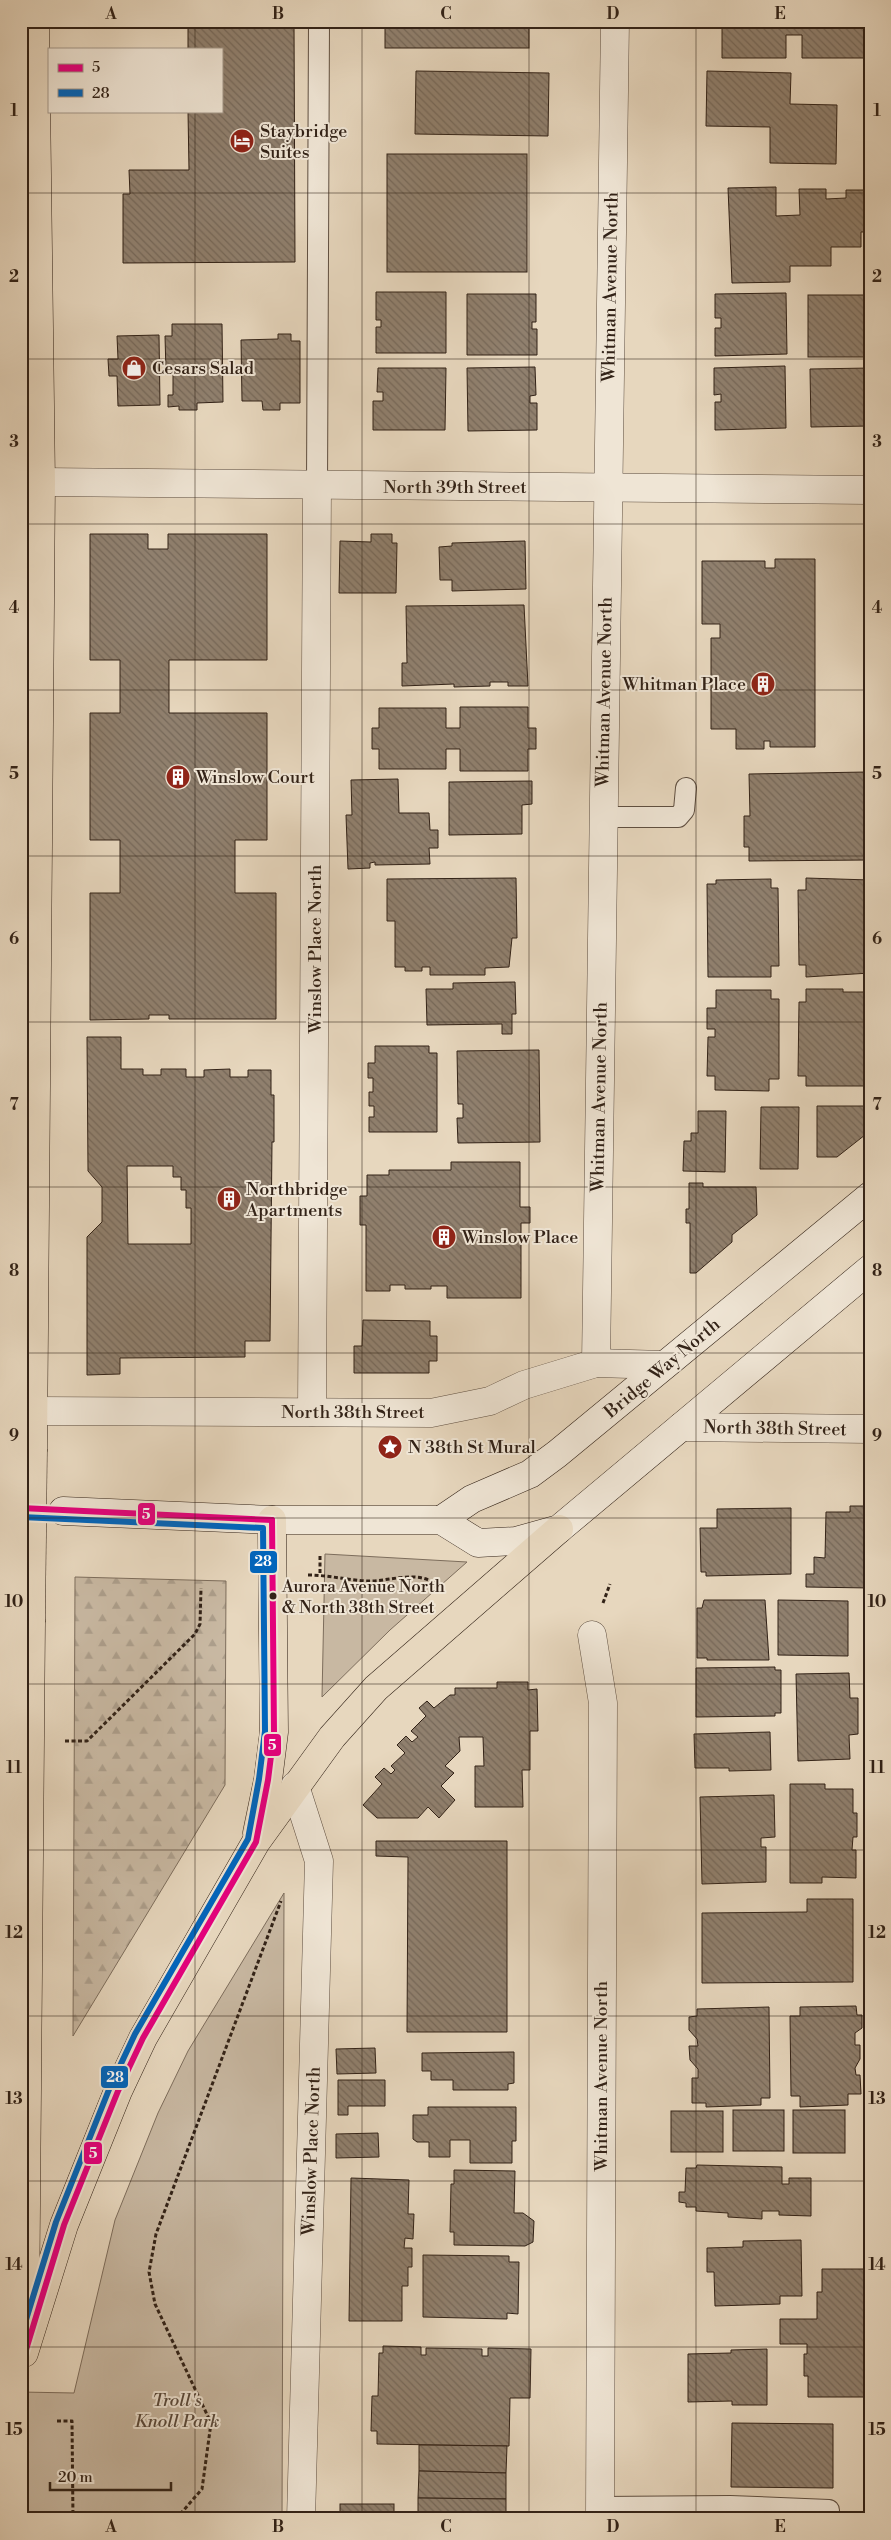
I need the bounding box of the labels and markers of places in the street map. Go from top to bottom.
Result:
place label: Staybridge Suites [260,120,347,164]
hotel icon: Staybridge Suites [229,128,255,154]
shop icon: Cesars Salad [121,355,147,381]
place label: Cesars Salad [152,357,255,380]
building icon: Whitman Place [750,671,776,697]
place label: Whitman Place [622,673,746,696]
building icon: Winslow Court [165,764,191,790]
place label: Winslow Court [195,766,315,789]
place label: Northbridge Apartments [245,1178,348,1222]
building icon: Northbridge Apartments [216,1186,242,1212]
building icon: Winslow Place [431,1224,457,1250]
place label: Winslow Place [461,1226,578,1249]
place icon: N 38th St Mural [377,1434,403,1460]
place label: N 38th St Mural [408,1436,536,1459]
place label: Aurora Avenue North & North 38th Street [281,1576,445,1619]
marker: Aurora Avenue North & North 38th Street [268,1591,278,1601]

